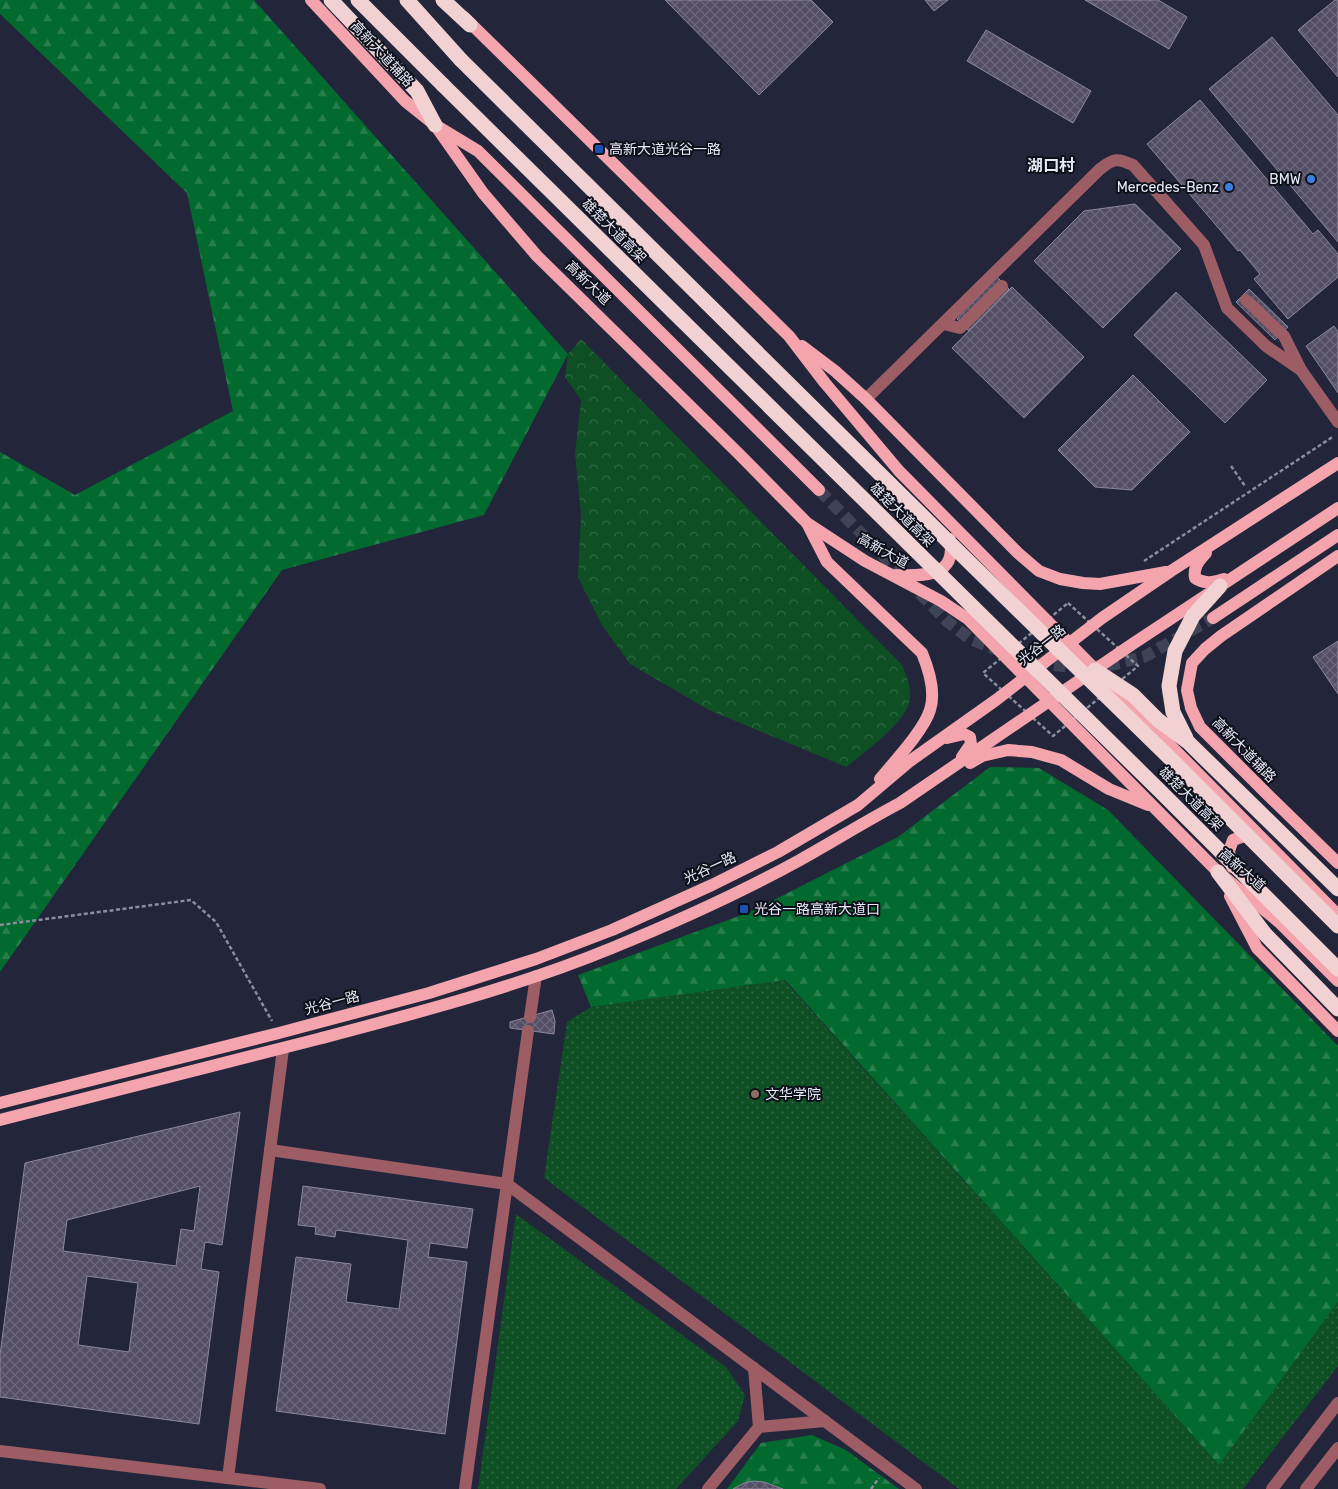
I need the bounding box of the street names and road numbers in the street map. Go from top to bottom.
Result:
street label: 高新大道辅路 [347,17,417,91]
street label: 雄楚大道高架 [578,195,650,267]
street label: 高新大道 [562,257,614,309]
street label: 雄楚大道高架 [866,479,938,551]
street label: 高新大道 [854,530,912,572]
street label: 光谷一路 [1015,621,1069,669]
street label: 高新大道辅路 [1209,714,1279,786]
street label: 雄楚大道高架 [1155,763,1227,835]
street label: 高新大道 [1215,845,1269,895]
street label: 光谷一路 [681,848,739,888]
street label: 光谷一路 [303,988,361,1018]

